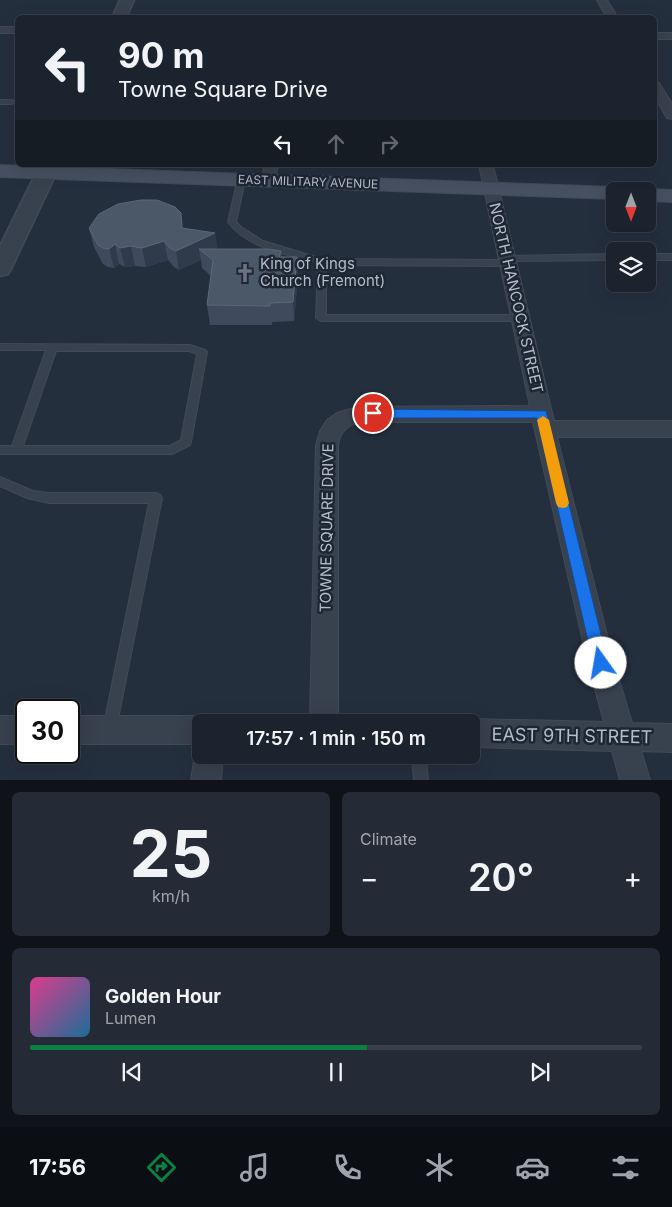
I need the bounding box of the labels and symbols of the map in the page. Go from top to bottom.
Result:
street label: EAST MILITARY AVENUE [238,172,378,191]
north arrow [606,182,656,232]
street label: NORTH HANCOCK STREET [485,201,548,395]
place label: King of Kings Church (Fremont) [260,254,385,290]
church icon: King of Kings Church (Fremont) [234,262,256,284]
pin [352,392,394,434]
street label: TOWNE SQUARE DRIVE [316,443,337,613]
position arrow [574,636,626,688]
speed limit sign: 30 [15,699,80,764]
street label: EAST 9TH STREET [491,724,653,747]

